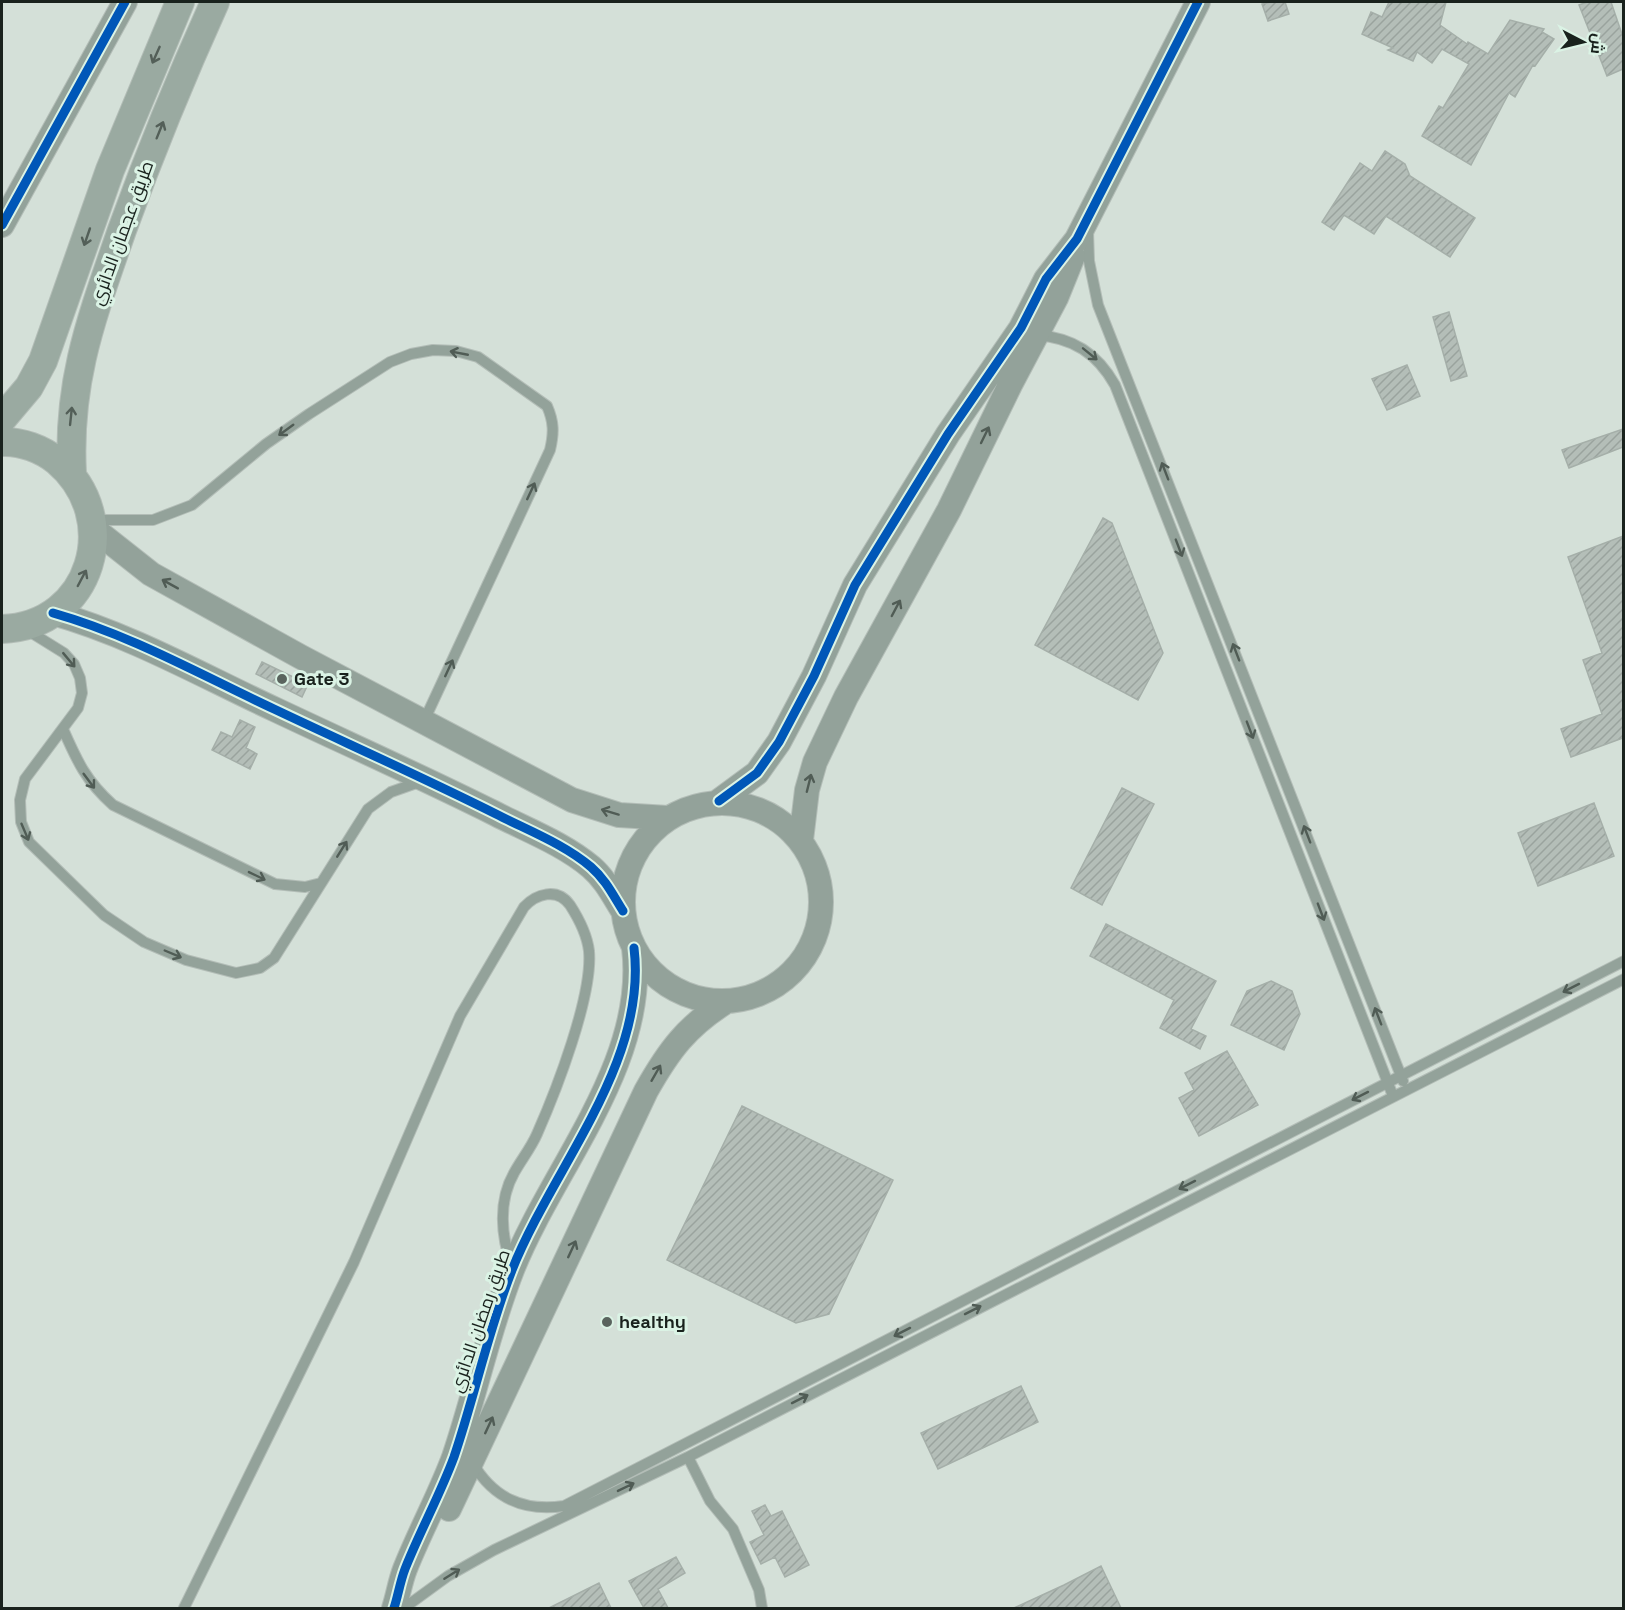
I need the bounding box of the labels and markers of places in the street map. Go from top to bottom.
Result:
place label: Gate 3 [294,667,350,690]
marker: Gate 3 [275,672,289,686]
place label: healthy [619,1310,686,1333]
marker: healthy [600,1315,614,1329]

